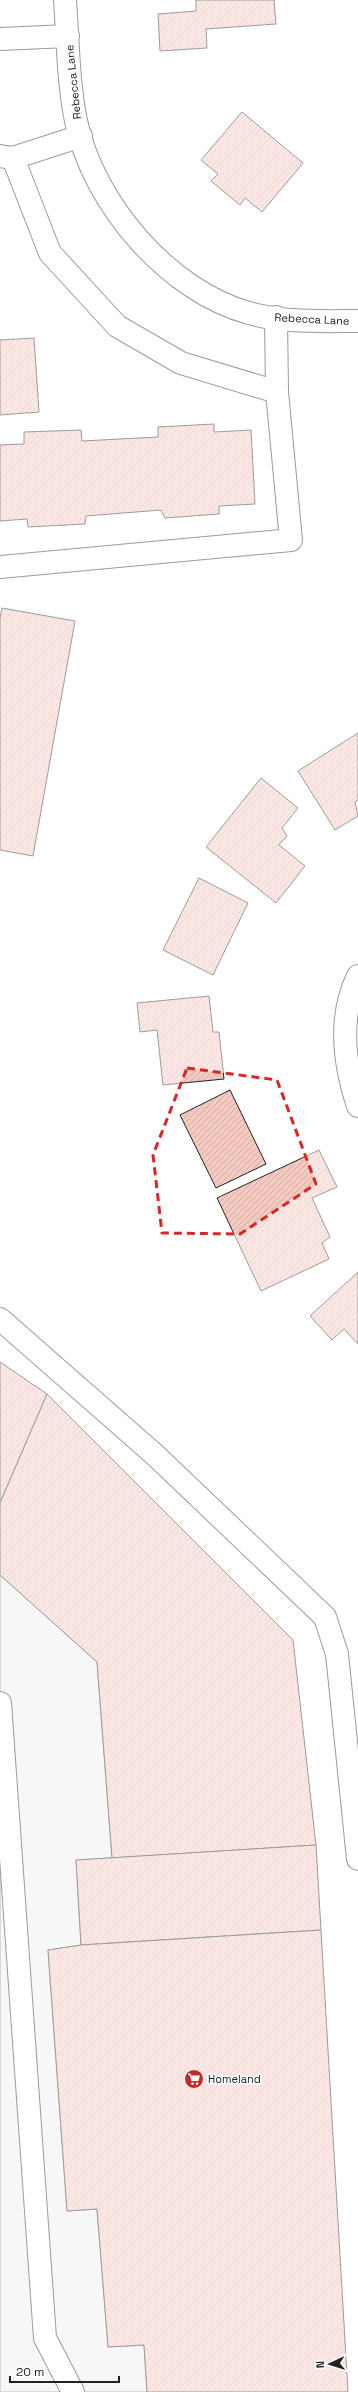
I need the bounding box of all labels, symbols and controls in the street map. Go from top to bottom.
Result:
street label: Rebecca Lane [62,44,84,120]
street label: Rebecca Lane [274,310,350,328]
supermarket icon: Homeland [183,2068,205,2090]
place label: Homeland [208,2072,261,2086]
north arrow [310,2344,350,2384]
scale bar [10,2358,119,2384]
text: N [313,2361,327,2369]
text: 20 m [16,2364,44,2380]

